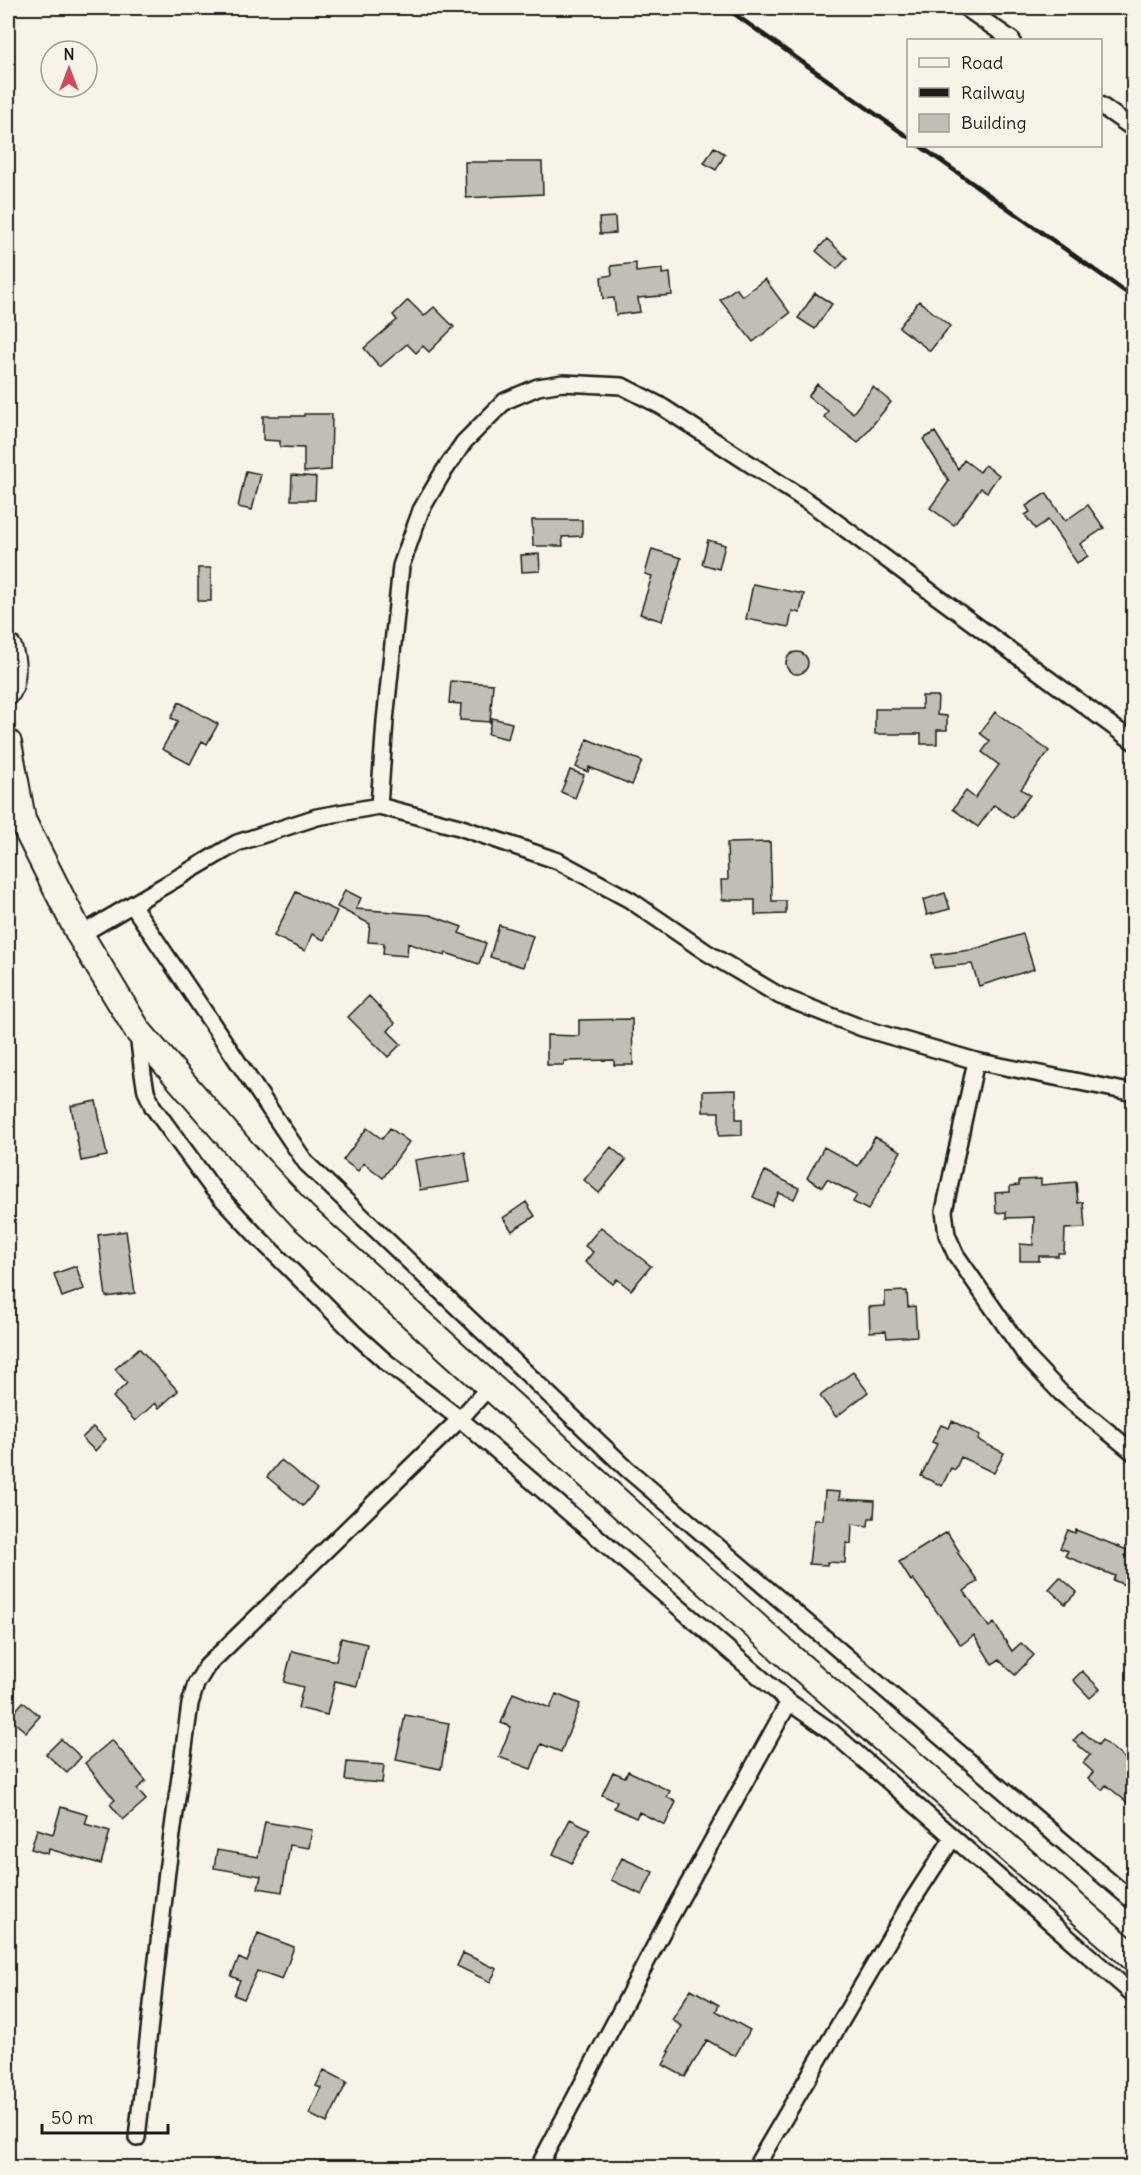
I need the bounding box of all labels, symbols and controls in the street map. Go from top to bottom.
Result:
north arrow [39,39,99,99]
legend [907,39,1102,147]
text: N [63,44,75,64]
text: Road [961,51,1004,74]
text: Railway [961,81,1025,104]
text: Building [961,111,1026,134]
scale bar [42,2097,168,2135]
text: 50 m [51,2106,93,2129]

